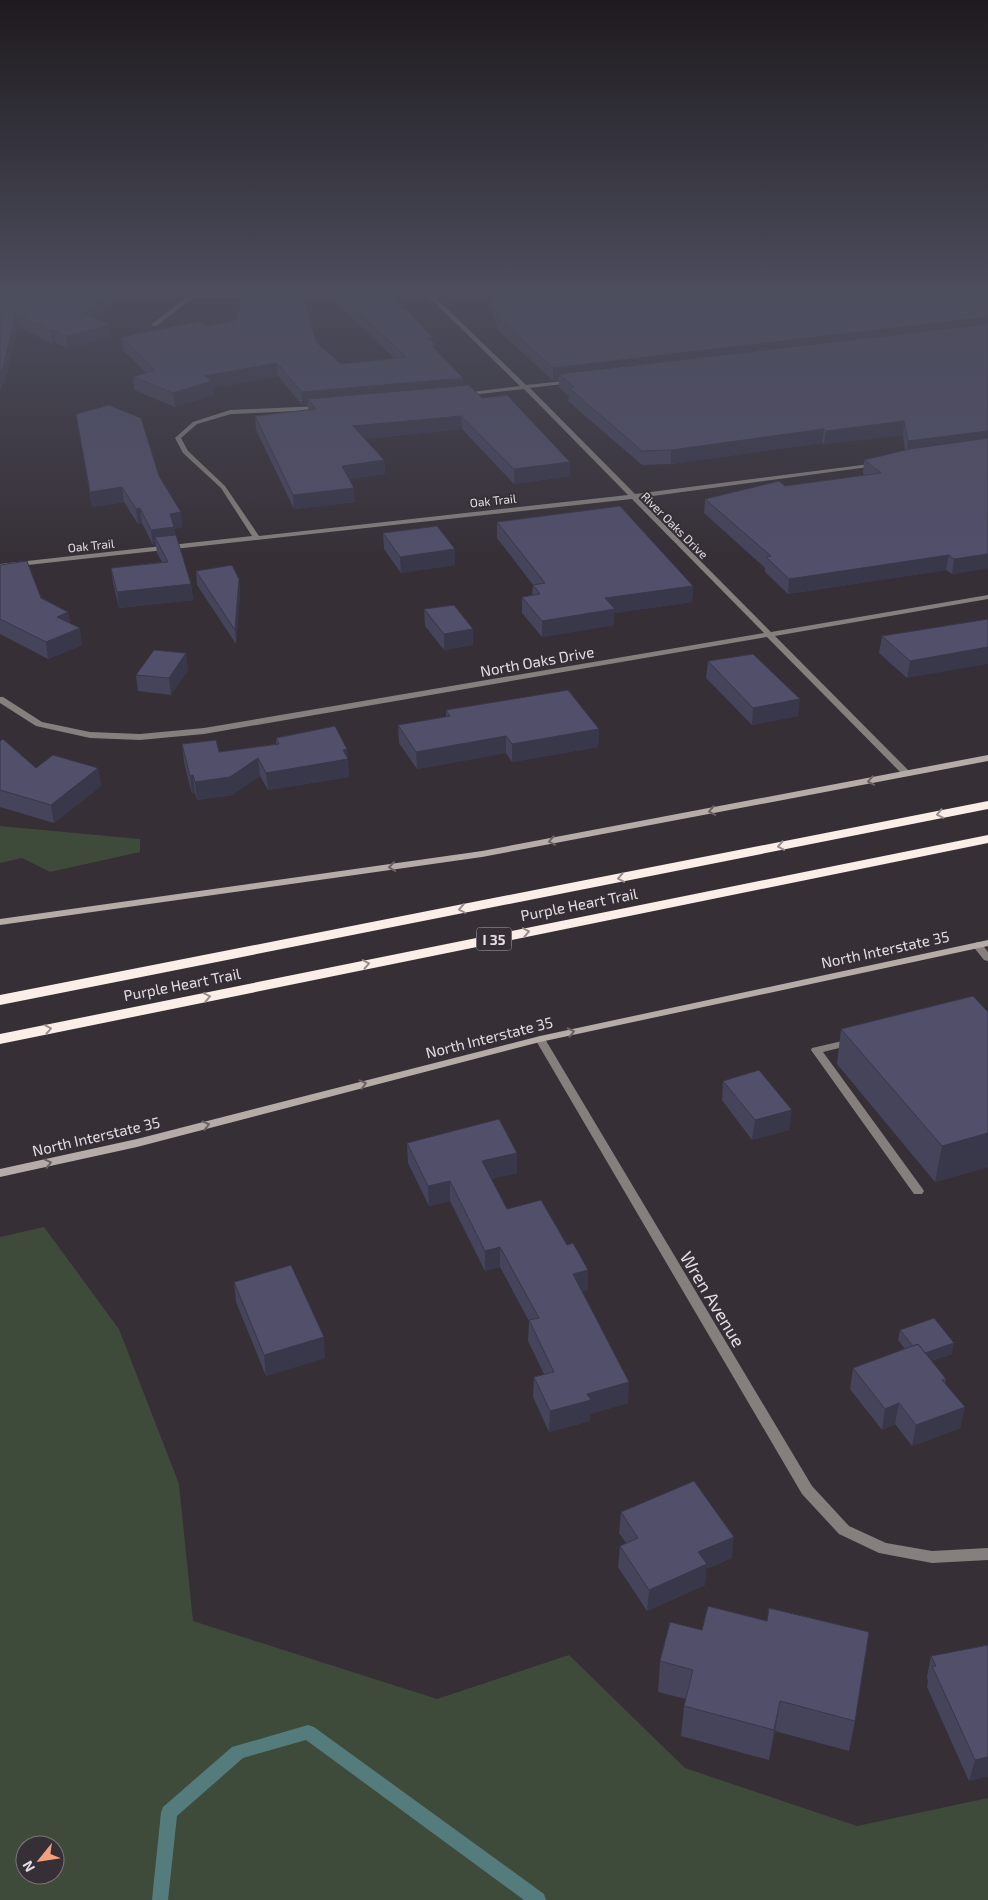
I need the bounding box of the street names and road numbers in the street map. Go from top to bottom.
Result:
street label: River Oaks Drive [639,489,711,561]
street label: Oak Trail [469,491,517,509]
street label: Oak Trail [67,536,115,554]
street label: North Oaks Drive [479,642,595,680]
street label: Purple Heart Trail [519,884,640,924]
street label: North Interstate 35 [819,927,951,971]
road number: I 35 [476,928,512,951]
street label: Purple Heart Trail [122,964,243,1004]
street label: North Interstate 35 [424,1012,554,1062]
street label: North Interstate 35 [30,1113,162,1159]
street label: Wren Avenue [676,1247,750,1351]

